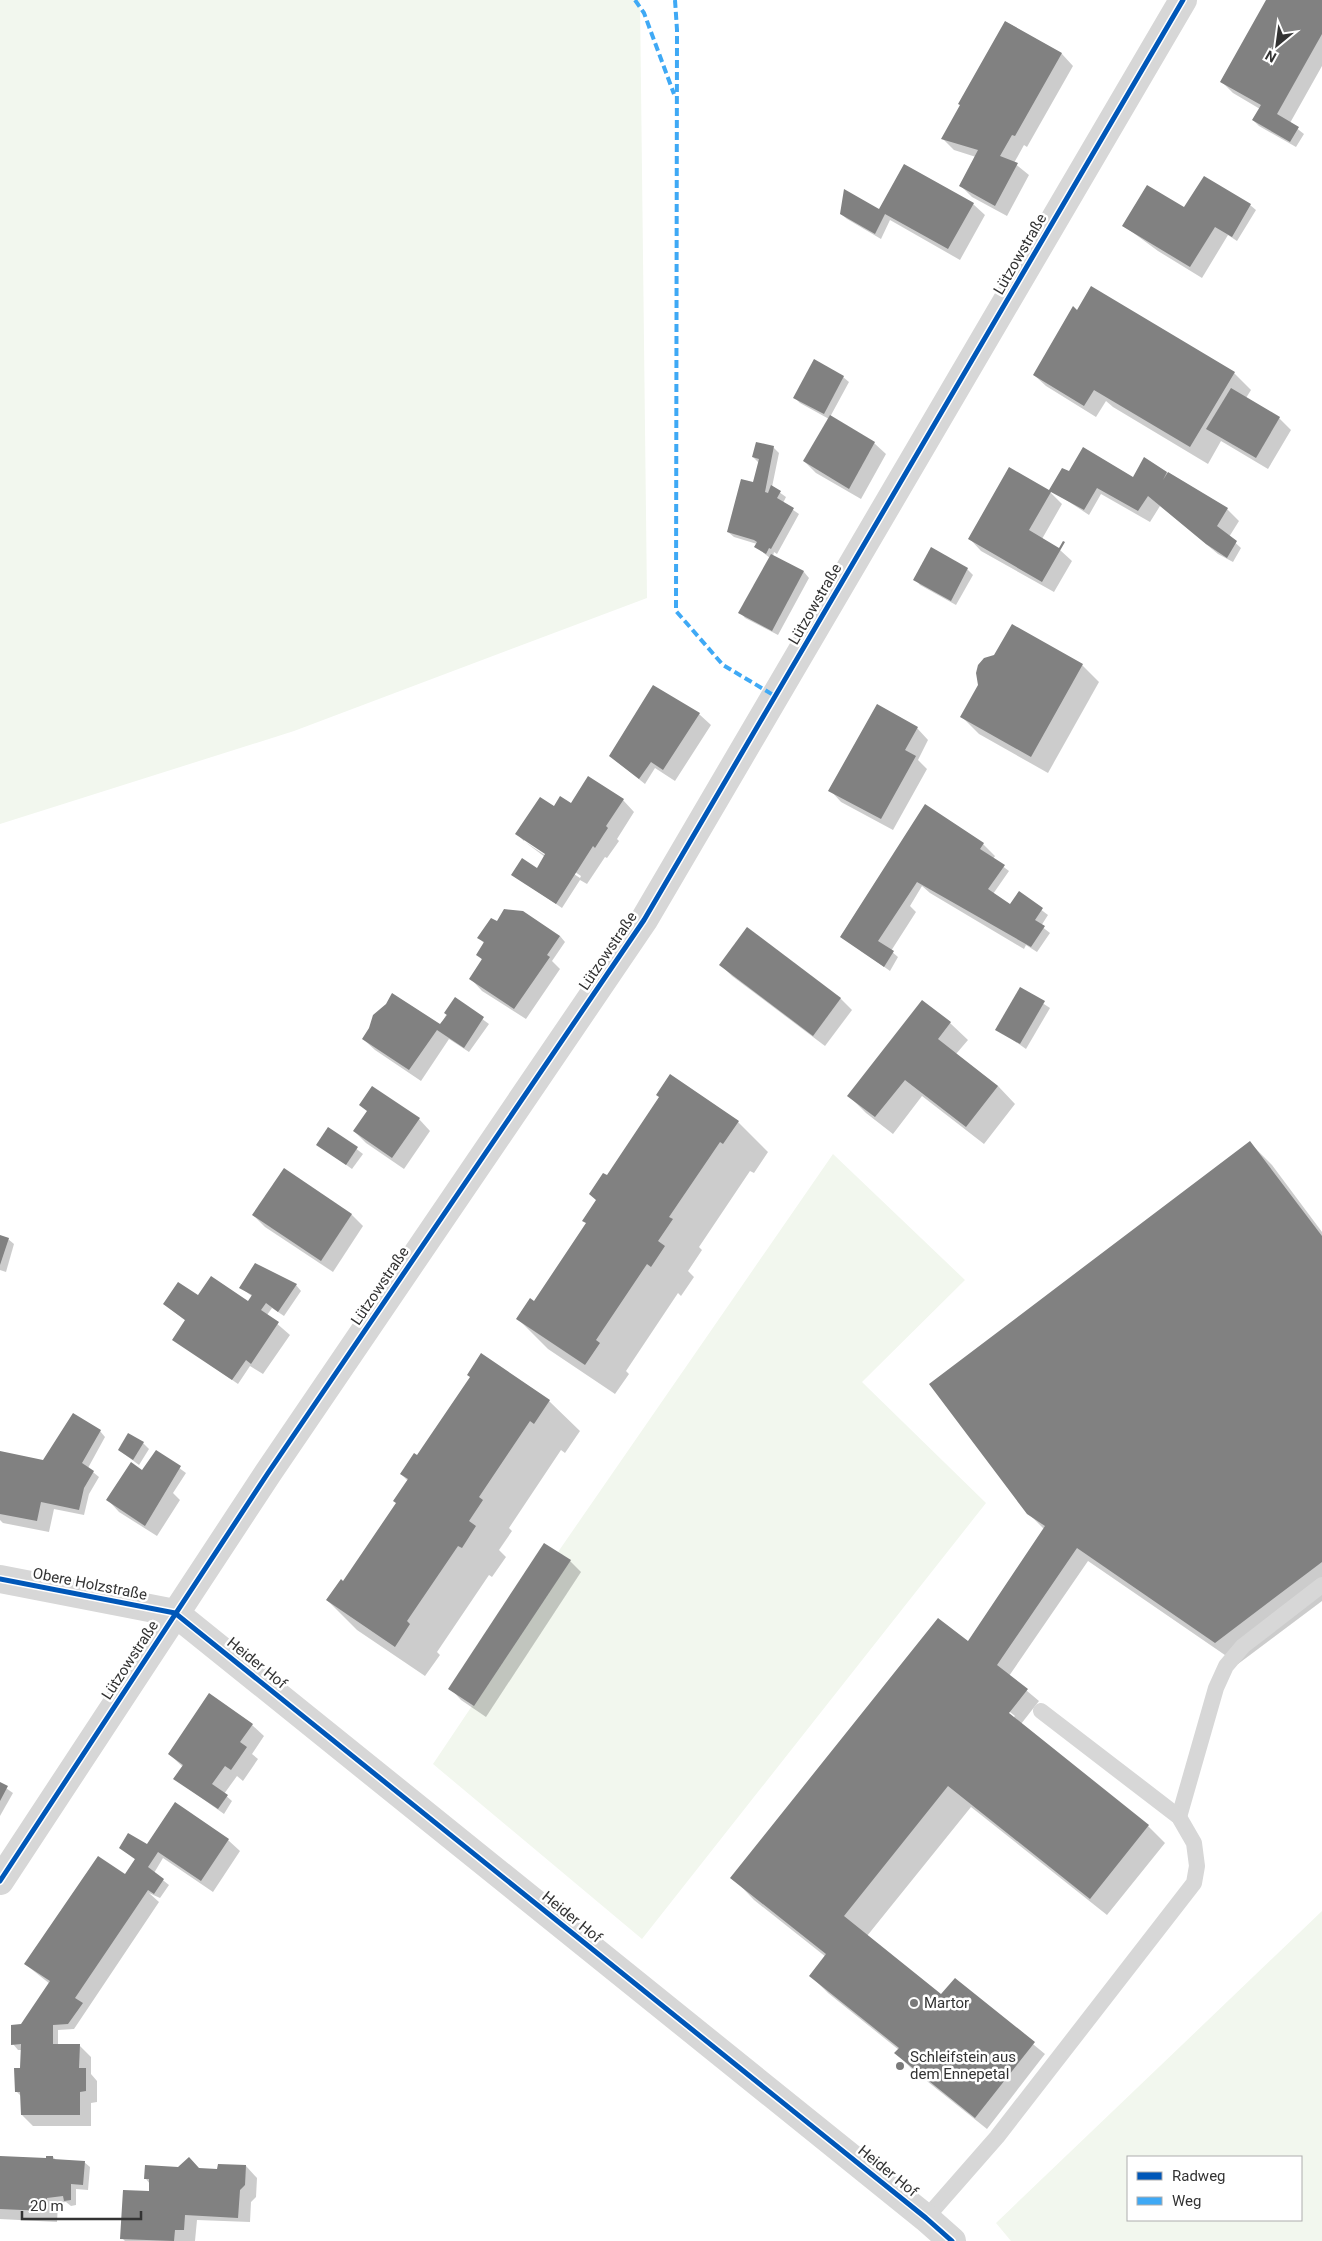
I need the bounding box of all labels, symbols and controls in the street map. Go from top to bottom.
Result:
north arrow [1252,20,1302,70]
text: N [1262,47,1279,66]
street label: Lützowstraße [990,210,1050,298]
street label: Lützowstraße [785,560,845,648]
street label: Lützowstraße [575,908,641,994]
street label: Lützowstraße [347,1243,413,1329]
street label: Obere Holzstraße [31,1564,149,1604]
street label: Lützowstraße [98,1617,162,1703]
street label: Heider Hof [223,1633,291,1693]
street label: Heider Hof [538,1887,606,1947]
place label: Martor [924,1994,969,2012]
marker: Martor [908,1997,920,2009]
place label: Schleifstein aus dem Ennepetal [910,2048,1016,2083]
marker: Schleifstein aus dem Ennepetal [894,2060,906,2072]
street label: Heider Hof [854,2141,922,2201]
legend [1127,2156,1302,2221]
text: Radweg [1172,2167,1226,2185]
scale bar [22,2188,141,2220]
text: Weg [1172,2192,1201,2210]
text: 20 m [30,2197,64,2215]

